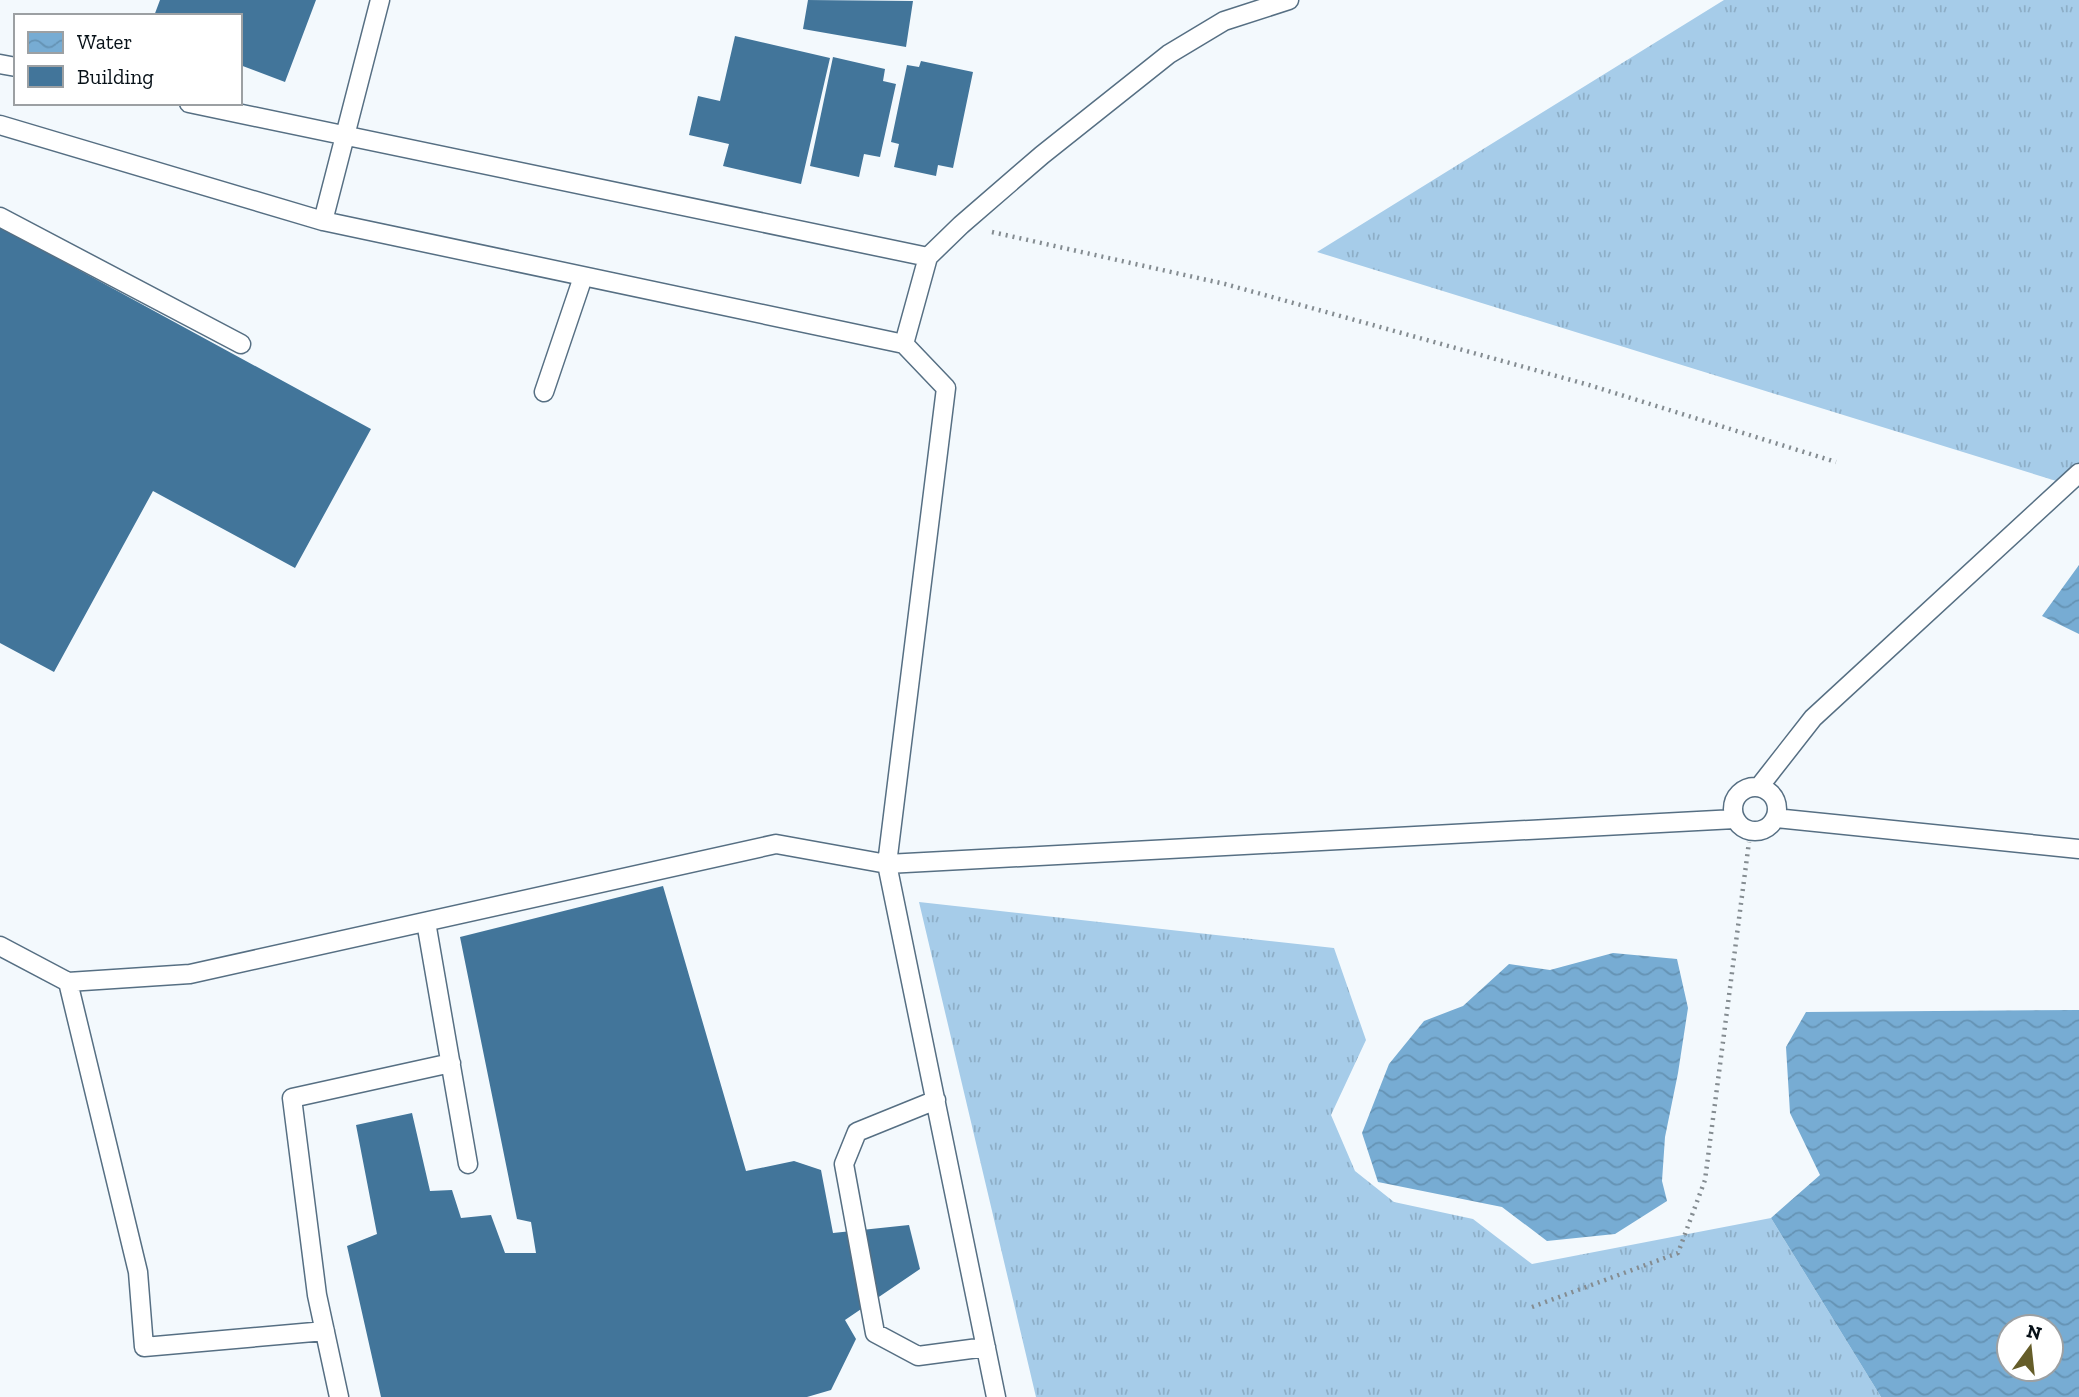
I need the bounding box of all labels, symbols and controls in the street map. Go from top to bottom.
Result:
legend [14,14,242,105]
text: Water [77,29,132,54]
text: Building [77,64,154,89]
north arrow [1995,1313,2065,1383]
text: N [2024,1319,2044,1345]

